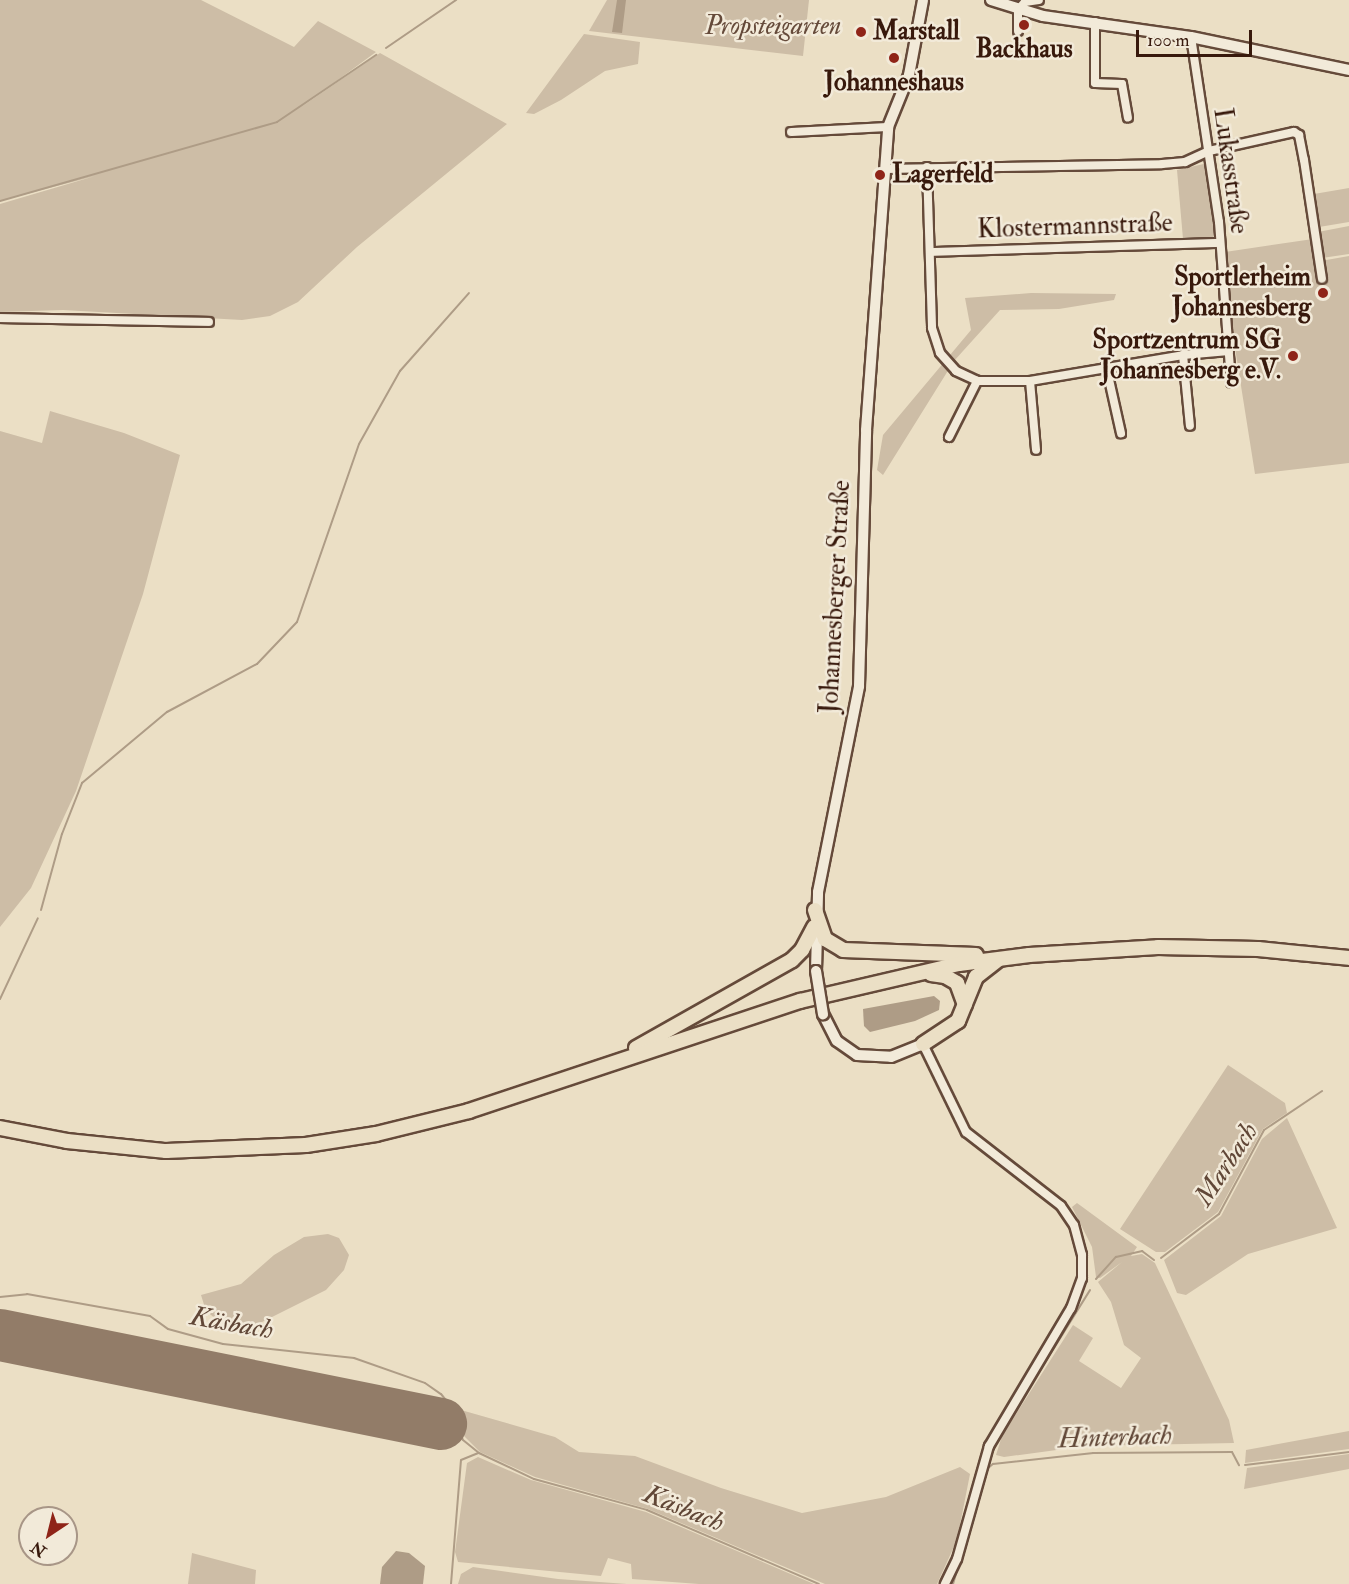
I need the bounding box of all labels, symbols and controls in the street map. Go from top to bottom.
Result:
park label: Propsteigarten [705,11,841,43]
place label: Marstall [873,16,960,48]
marker: Backhaus [1017,18,1031,32]
scale bar [1139,18,1254,56]
marker: Marstall [854,25,868,39]
text: 100 m [1147,29,1190,52]
place label: Backhaus [975,34,1073,66]
marker: Johanneshaus [887,51,901,65]
place label: Johanneshaus [824,67,964,99]
street label: Lukasstraße [1206,106,1254,236]
place label: Lagerfeld [892,159,993,191]
marker: Lagerfeld [873,168,887,182]
street label: Klostermannstraße [977,208,1173,246]
place label: Sportlerheim Johannesberg [1172,262,1311,324]
marker: Sportlerheim Johannesberg [1316,286,1330,300]
place label: Sportzentrum SG Johannesberg e.V. [1093,325,1281,386]
marker: Sportzentrum SG Johannesberg e.V. [1286,349,1300,363]
street label: Johannesberger Straße [814,480,858,714]
water label: Marbach [1187,1116,1265,1212]
water label: Käsbach [188,1300,276,1346]
water label: Hinterbach [1057,1419,1173,1455]
water label: Käsbach [639,1477,729,1539]
north arrow [18,1506,78,1566]
text: N [27,1537,50,1561]

